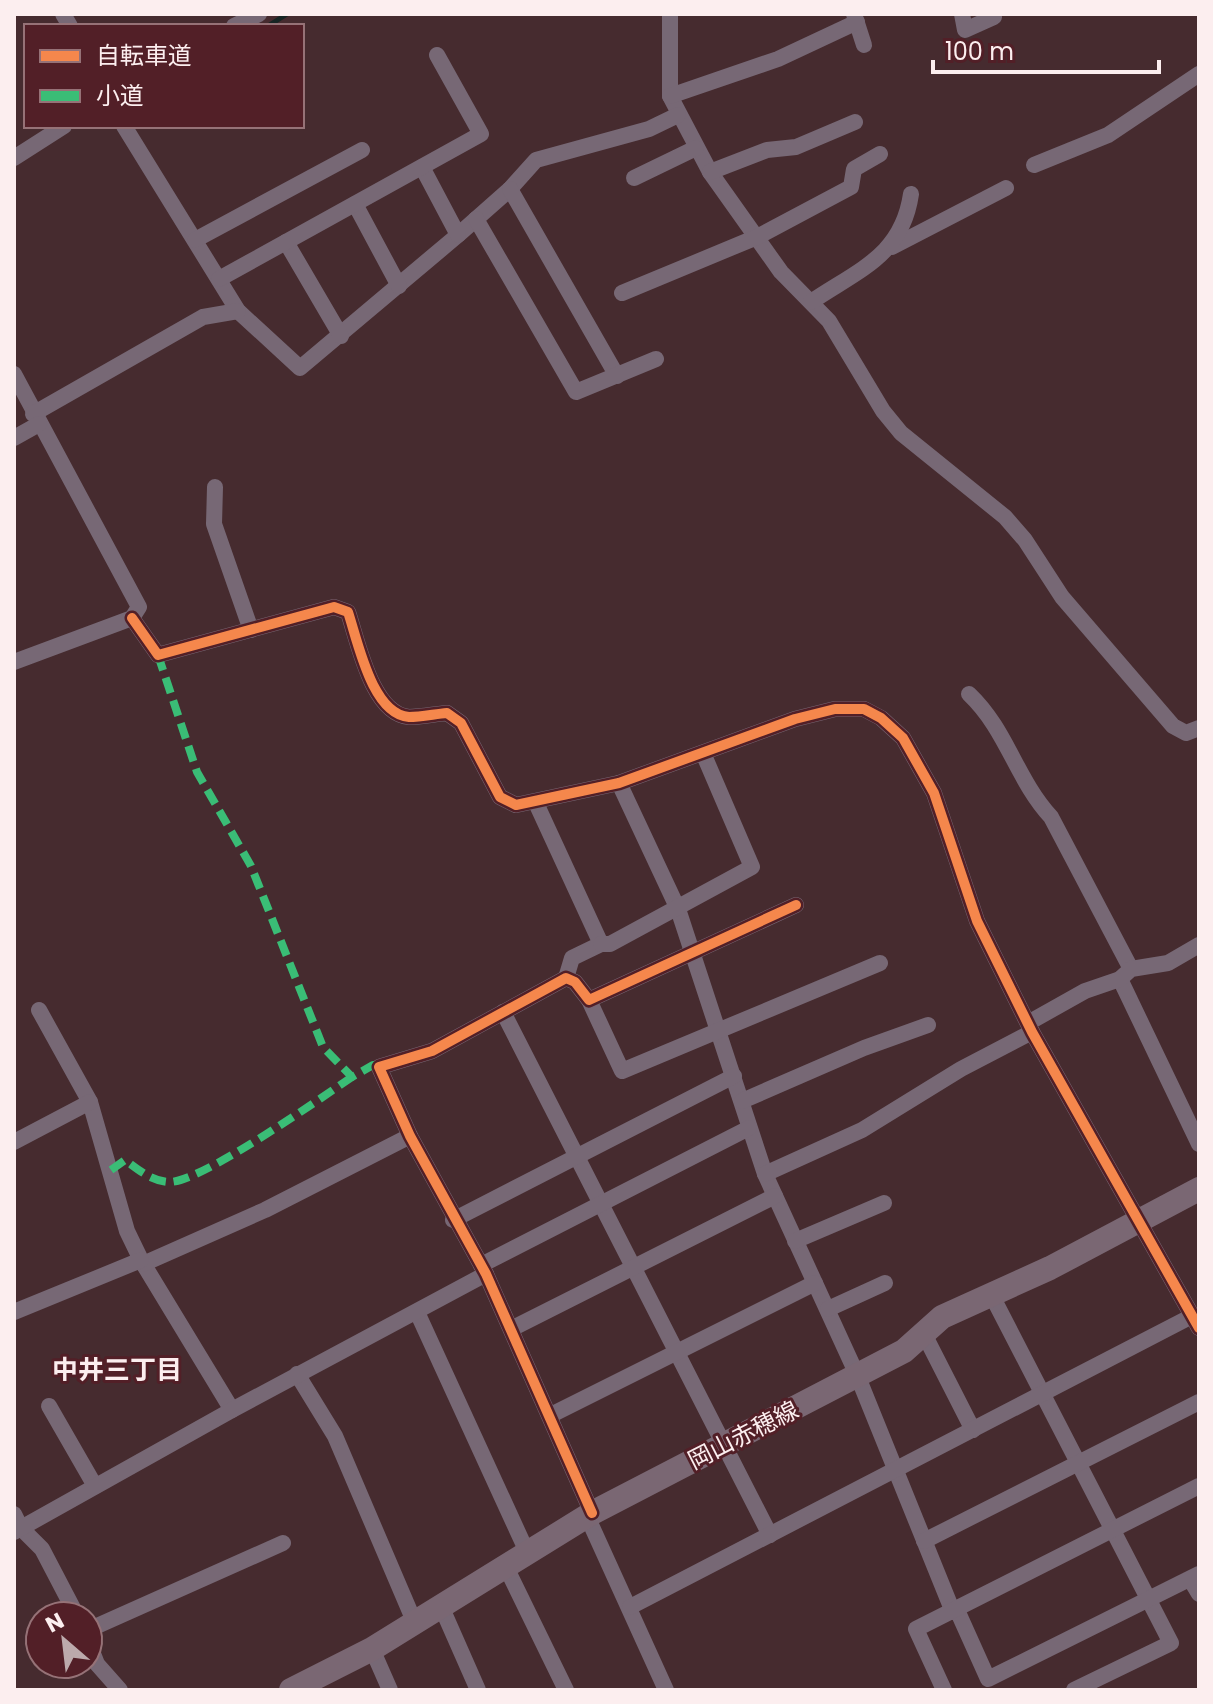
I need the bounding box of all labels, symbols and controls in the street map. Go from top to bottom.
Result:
legend [24,24,304,128]
scale bar [933,24,1159,74]
text: 100 m [945,35,1014,68]
text: 自転車道 [96,39,192,72]
text: 小道 [96,79,144,112]
district label: 中井三丁目 [52,1352,182,1388]
street label: 岡山赤穂線 [682,1393,804,1477]
north arrow [24,1600,104,1680]
text: N [40,1605,69,1640]

